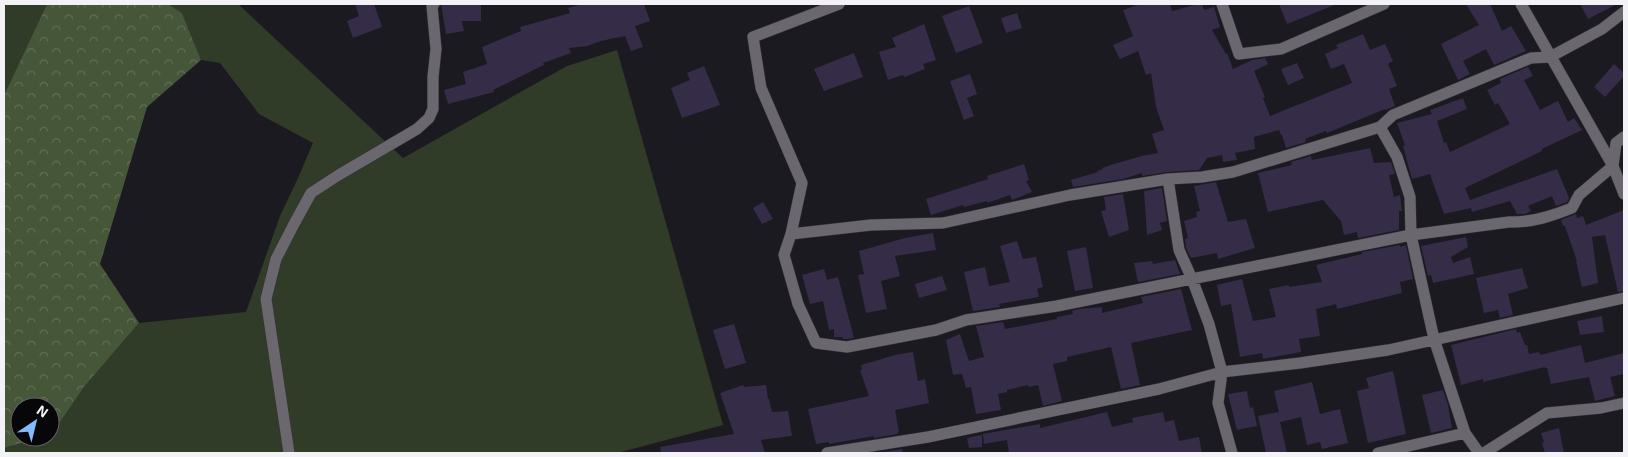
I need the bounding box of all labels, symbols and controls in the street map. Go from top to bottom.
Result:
north arrow [10,397,60,447]
text: N [34,401,52,421]

